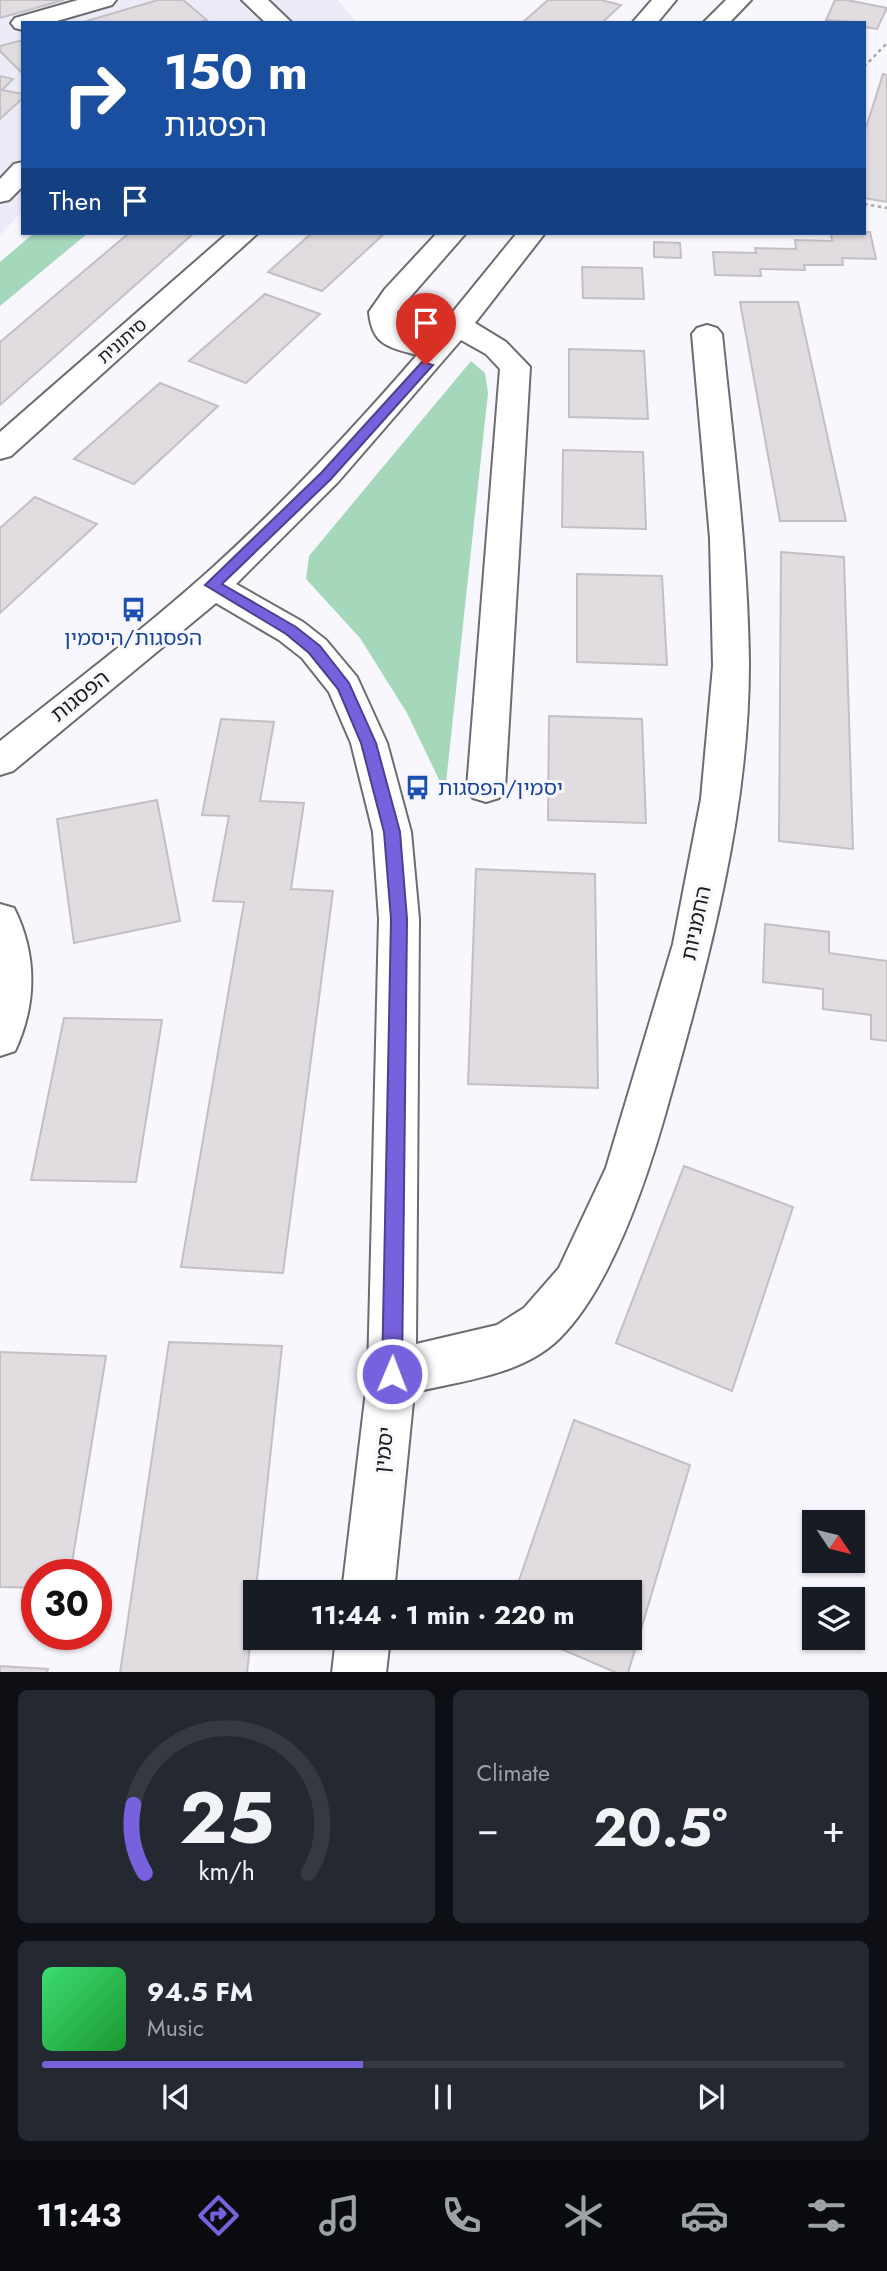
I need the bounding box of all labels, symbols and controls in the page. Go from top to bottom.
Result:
text: 150 m [164,37,308,107]
icon: right [49,49,140,140]
text: הפסגות [164,102,267,148]
text: Then [49,182,102,220]
icon: arrive [116,182,154,220]
pin [396,293,456,365]
icon: arrive [407,304,445,342]
street label: סיתונית [92,312,152,370]
bus stop icon: הפסגות/היסמין [119,595,147,623]
place label: הפסגות/היסמין [64,623,202,653]
street label: הפסגות [44,663,116,729]
place label: יסמין/הפסגות [438,773,563,803]
bus stop icon: יסמין/הפסגות [404,774,432,802]
street label: החמניות [673,883,719,963]
position arrow [355,1337,429,1411]
street label: יסמין [367,1425,401,1475]
north arrow [802,1510,864,1573]
map controls [802,1510,865,1650]
speed limit sign: 30 [21,1559,112,1650]
button: layers [802,1587,865,1650]
text: 11:44 · 1 min · 220 m [310,1596,575,1634]
text: Climate [477,1756,550,1790]
text: 25 [179,1765,274,1870]
text: 20.5° [593,1790,727,1866]
text: − [477,1801,499,1856]
text: + [822,1801,845,1856]
text: km/h [198,1852,255,1888]
text: 94.5 FM [147,1973,253,2011]
text: Music [147,2011,204,2045]
icon: previous [157,2078,195,2116]
icon: pause [424,2078,462,2116]
icon: next [692,2078,730,2116]
icon: directions [194,2191,243,2240]
icon: music [315,2191,364,2240]
icon: phone [437,2191,486,2240]
icon: climate [559,2191,608,2240]
icon: car [680,2191,729,2240]
icon: filters [802,2191,851,2240]
text: 11:43 [36,2192,121,2238]

